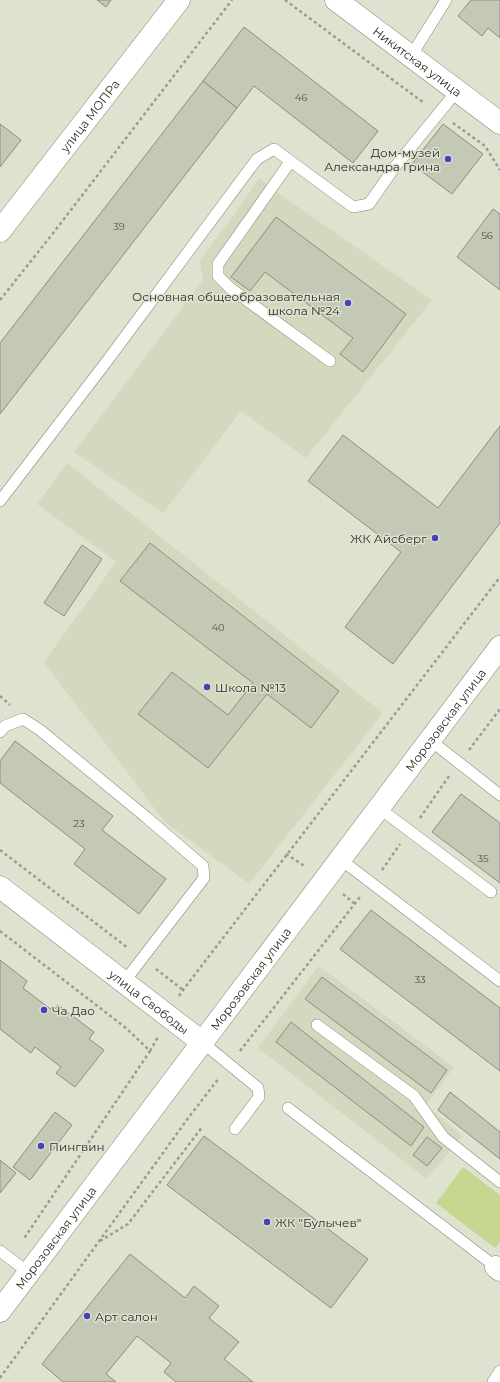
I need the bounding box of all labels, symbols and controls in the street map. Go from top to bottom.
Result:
street label: Никитская улица [370,23,465,99]
street label: улица МОПРа [56,76,122,156]
house number: 46 [295,91,307,104]
place label: Дом-музей Александра Грина [324,145,440,174]
marker: Дом-музей Александра Грина [443,154,453,164]
house number: 39 [113,220,125,233]
house number: 56 [481,229,493,242]
place label: Основная общеобразовательная школа №24 [132,289,340,318]
marker: Основная общеобразовательная школа №24 [343,298,353,308]
place label: ЖК Айсберг [350,531,427,546]
marker: ЖК Айсберг [430,533,440,543]
house number: 40 [211,621,225,634]
street label: Морозовская улица [402,665,489,774]
place label: Школа №13 [215,680,286,695]
marker: Школа №13 [202,682,212,692]
house number: 23 [73,817,85,830]
house number: 35 [477,852,489,865]
street label: Морозовская улица [207,924,294,1033]
street label: улица Свободы [105,965,192,1037]
house number: 33 [414,973,426,986]
place label: Ча Дао [52,1003,95,1018]
marker: Ча Дао [39,1005,49,1015]
place label: Пингвин [49,1139,105,1154]
marker: Пингвин [36,1141,46,1151]
street label: Морозовская улица [12,1183,99,1292]
place label: ЖК "Булычев" [275,1215,361,1230]
marker: ЖК "Булычев" [262,1217,272,1227]
place label: Арт салон [95,1309,158,1324]
marker: Арт салон [82,1311,92,1321]

